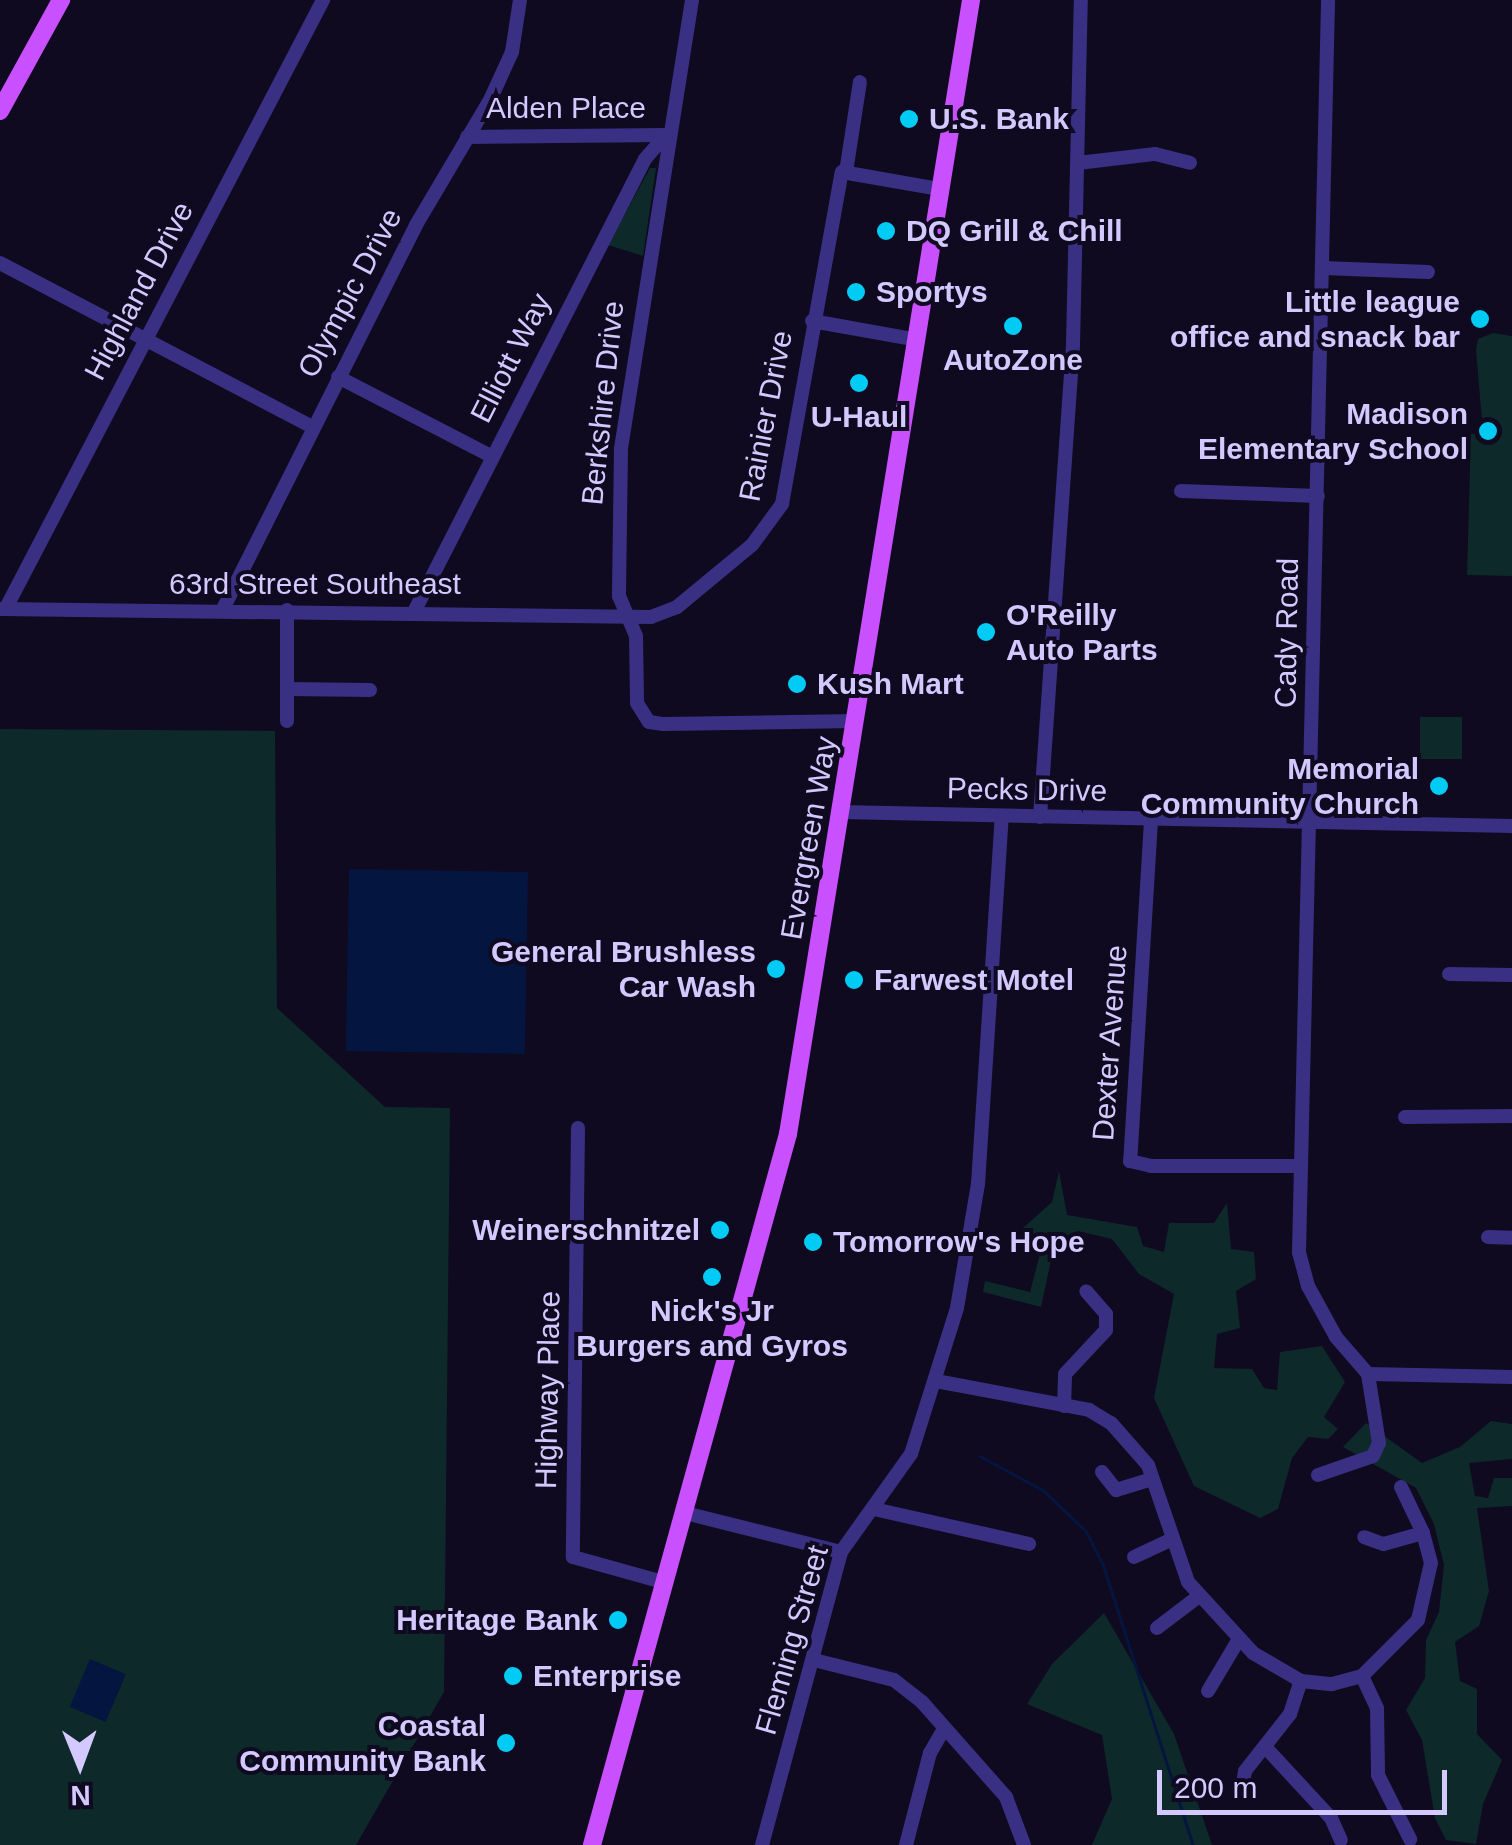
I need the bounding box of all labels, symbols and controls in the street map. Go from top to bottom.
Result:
street label: Alden Place [486,90,646,126]
place label: U.S. Bank [929,101,1069,137]
marker: U.S. Bank [898,108,920,130]
street label: Highland Drive [77,196,201,386]
street label: Olympic Drive [290,202,410,384]
place label: DQ Grill & Chill [906,213,1123,249]
marker: DQ Grill & Chill [875,220,897,242]
place label: Sportys [876,274,988,310]
marker: Sportys [845,281,867,303]
place label: Little league office and snack bar [1170,284,1460,354]
street label: Elliott Way [463,287,559,429]
street label: Berkshire Drive [574,299,632,507]
marker: Little league office and snack bar [1469,308,1491,330]
marker: AutoZone [1002,315,1024,337]
street label: Rainier Drive [732,327,800,505]
place label: AutoZone [943,342,1083,378]
marker: U-Haul [848,372,870,394]
place label: Madison Elementary School [1198,396,1468,466]
place label: U-Haul [811,399,907,435]
marker: Madison Elementary School [1477,420,1499,442]
street label: Cady Road [1268,558,1306,708]
street label: 63rd Street Southeast [169,566,461,602]
place label: O'Reilly Auto Parts [1006,597,1158,668]
marker: O'Reilly Auto Parts [975,621,997,643]
place label: Kush Mart [817,666,964,702]
marker: Kush Mart [786,673,808,695]
street label: Evergreen Way [773,734,845,942]
place label: Memorial Community Church [1141,751,1419,822]
street label: Pecks Drive [947,771,1107,809]
marker: Memorial Community Church [1428,775,1450,797]
place label: General Brushless Car Wash [491,934,756,1004]
street label: Dexter Avenue [1085,943,1135,1143]
marker: General Brushless Car Wash [765,958,787,980]
place label: Farwest Motel [874,962,1074,998]
marker: Farwest Motel [843,969,865,991]
place label: Weinerschnitzel [472,1212,700,1248]
marker: Weinerschnitzel [709,1219,731,1241]
place label: Tomorrow's Hope [833,1224,1085,1260]
marker: Tomorrow's Hope [802,1231,824,1253]
marker: Nick's Jr Burgers and Gyros [701,1266,723,1288]
street label: Highway Place [528,1290,568,1490]
place label: Nick's Jr Burgers and Gyros [576,1293,848,1364]
street label: Fleming Street [748,1541,836,1739]
place label: Heritage Bank [396,1602,598,1638]
marker: Heritage Bank [607,1609,629,1631]
place label: Enterprise [533,1658,681,1694]
marker: Enterprise [502,1665,524,1687]
place label: Coastal Community Bank [239,1708,486,1778]
north arrow [30,1715,130,1815]
marker: Coastal Community Bank [495,1732,517,1754]
scale bar [1162,1750,1452,1812]
text: 200 m [1174,1771,1257,1804]
text: N [70,1780,91,1811]

